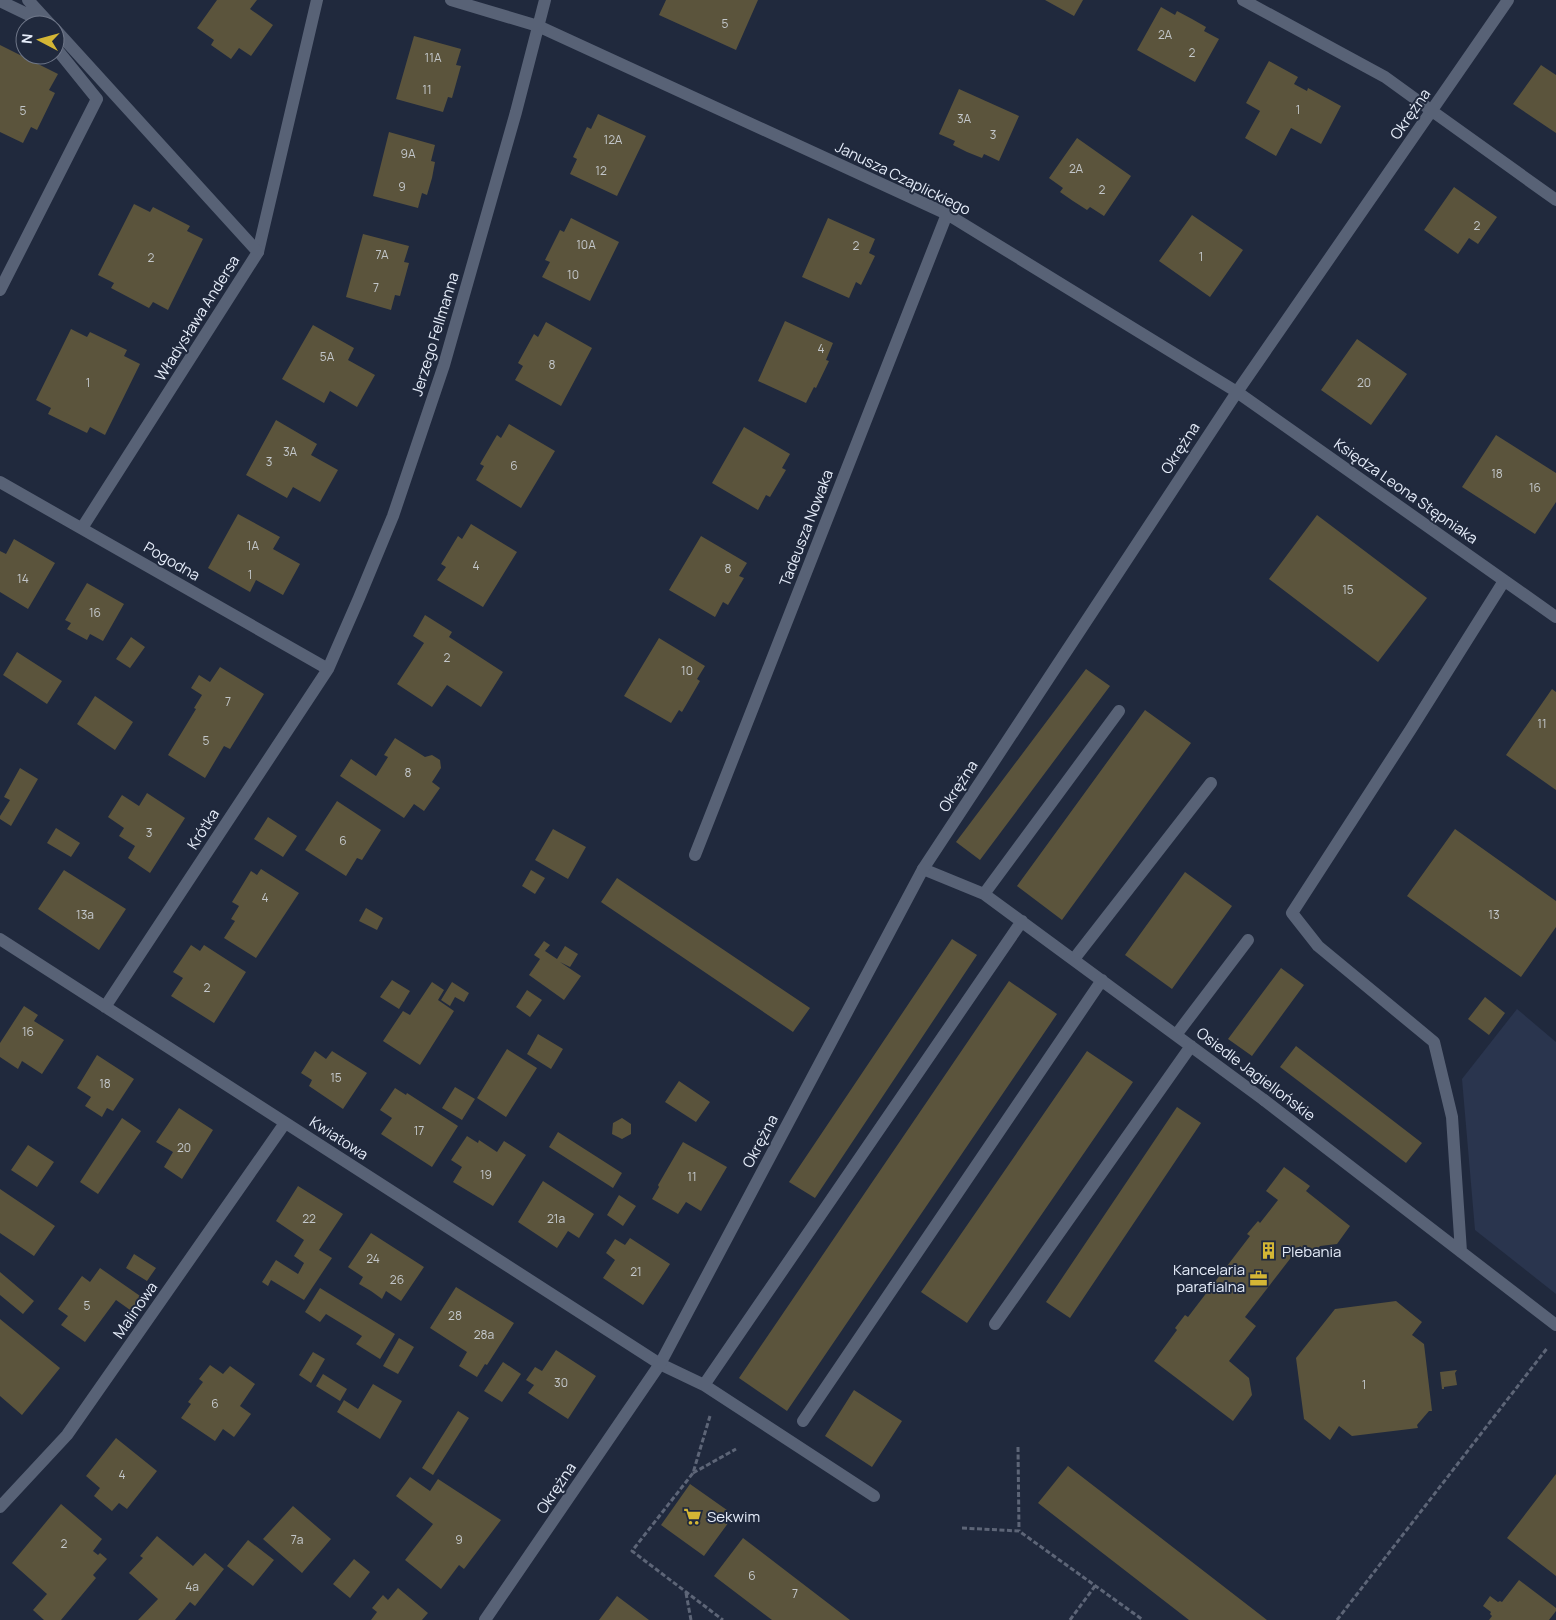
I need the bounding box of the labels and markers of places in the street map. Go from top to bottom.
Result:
building icon: Plebania [1258,1241,1278,1261]
place label: Plebania [1282,1241,1341,1262]
place label: Kancelaria parafialna [1173,1259,1245,1297]
office icon: Kancelaria parafialna [1249,1268,1269,1288]
supermarket icon: Sekwim [683,1506,703,1526]
place label: Sekwim [707,1506,760,1527]

